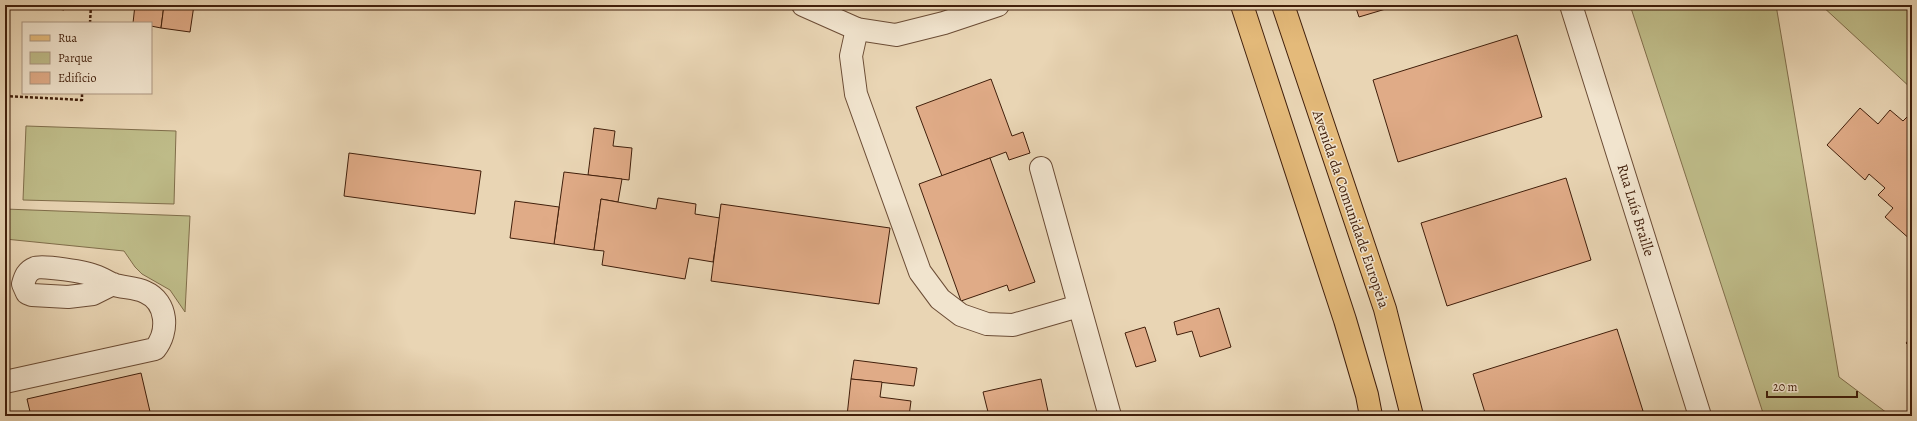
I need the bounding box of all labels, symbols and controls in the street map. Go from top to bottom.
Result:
legend [22,22,152,94]
text: Rua [58,30,77,46]
text: Parque [58,50,93,66]
text: Edifício [58,70,96,86]
street label: Avenida da Comunidade Europeia [1307,106,1394,311]
street label: Rua Luís Braille [1612,161,1660,259]
scale bar [1767,373,1857,399]
text: 20 m [1773,379,1797,395]

